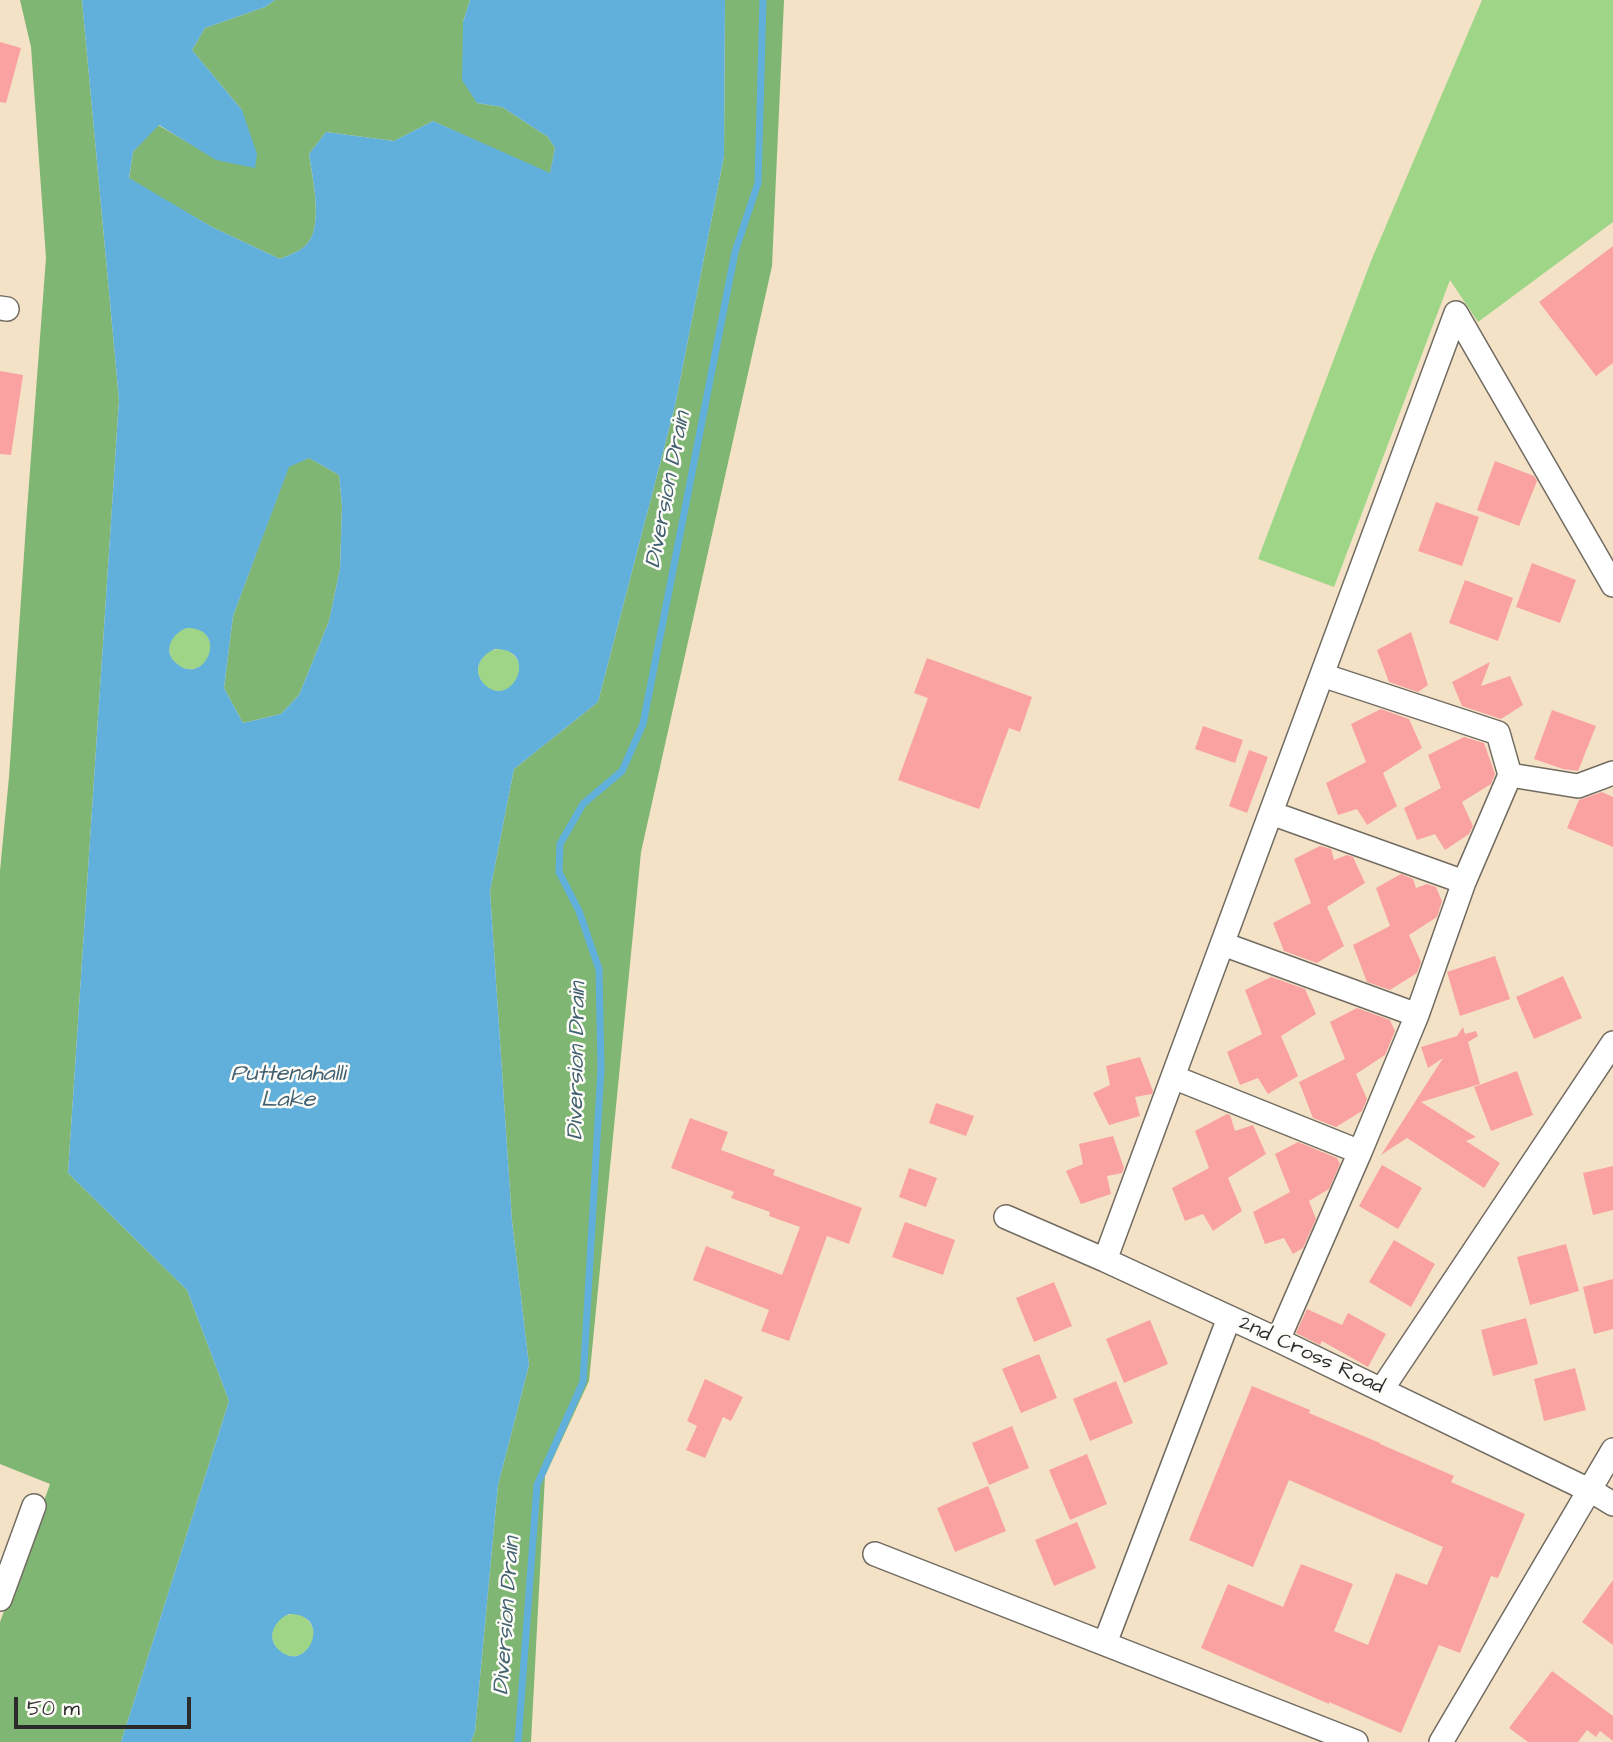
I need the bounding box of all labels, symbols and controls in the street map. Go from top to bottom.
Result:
water label: Diversion Drain [640,410,698,570]
water label: Diversion Drain [563,982,593,1140]
water label: Puttenahalli Lake [231,1061,345,1115]
street label: 2nd Cross Road [1234,1311,1388,1401]
water label: Diversion Drain [489,1536,527,1696]
scale bar [18,1682,194,1726]
text: 50 m [27,1694,80,1723]

